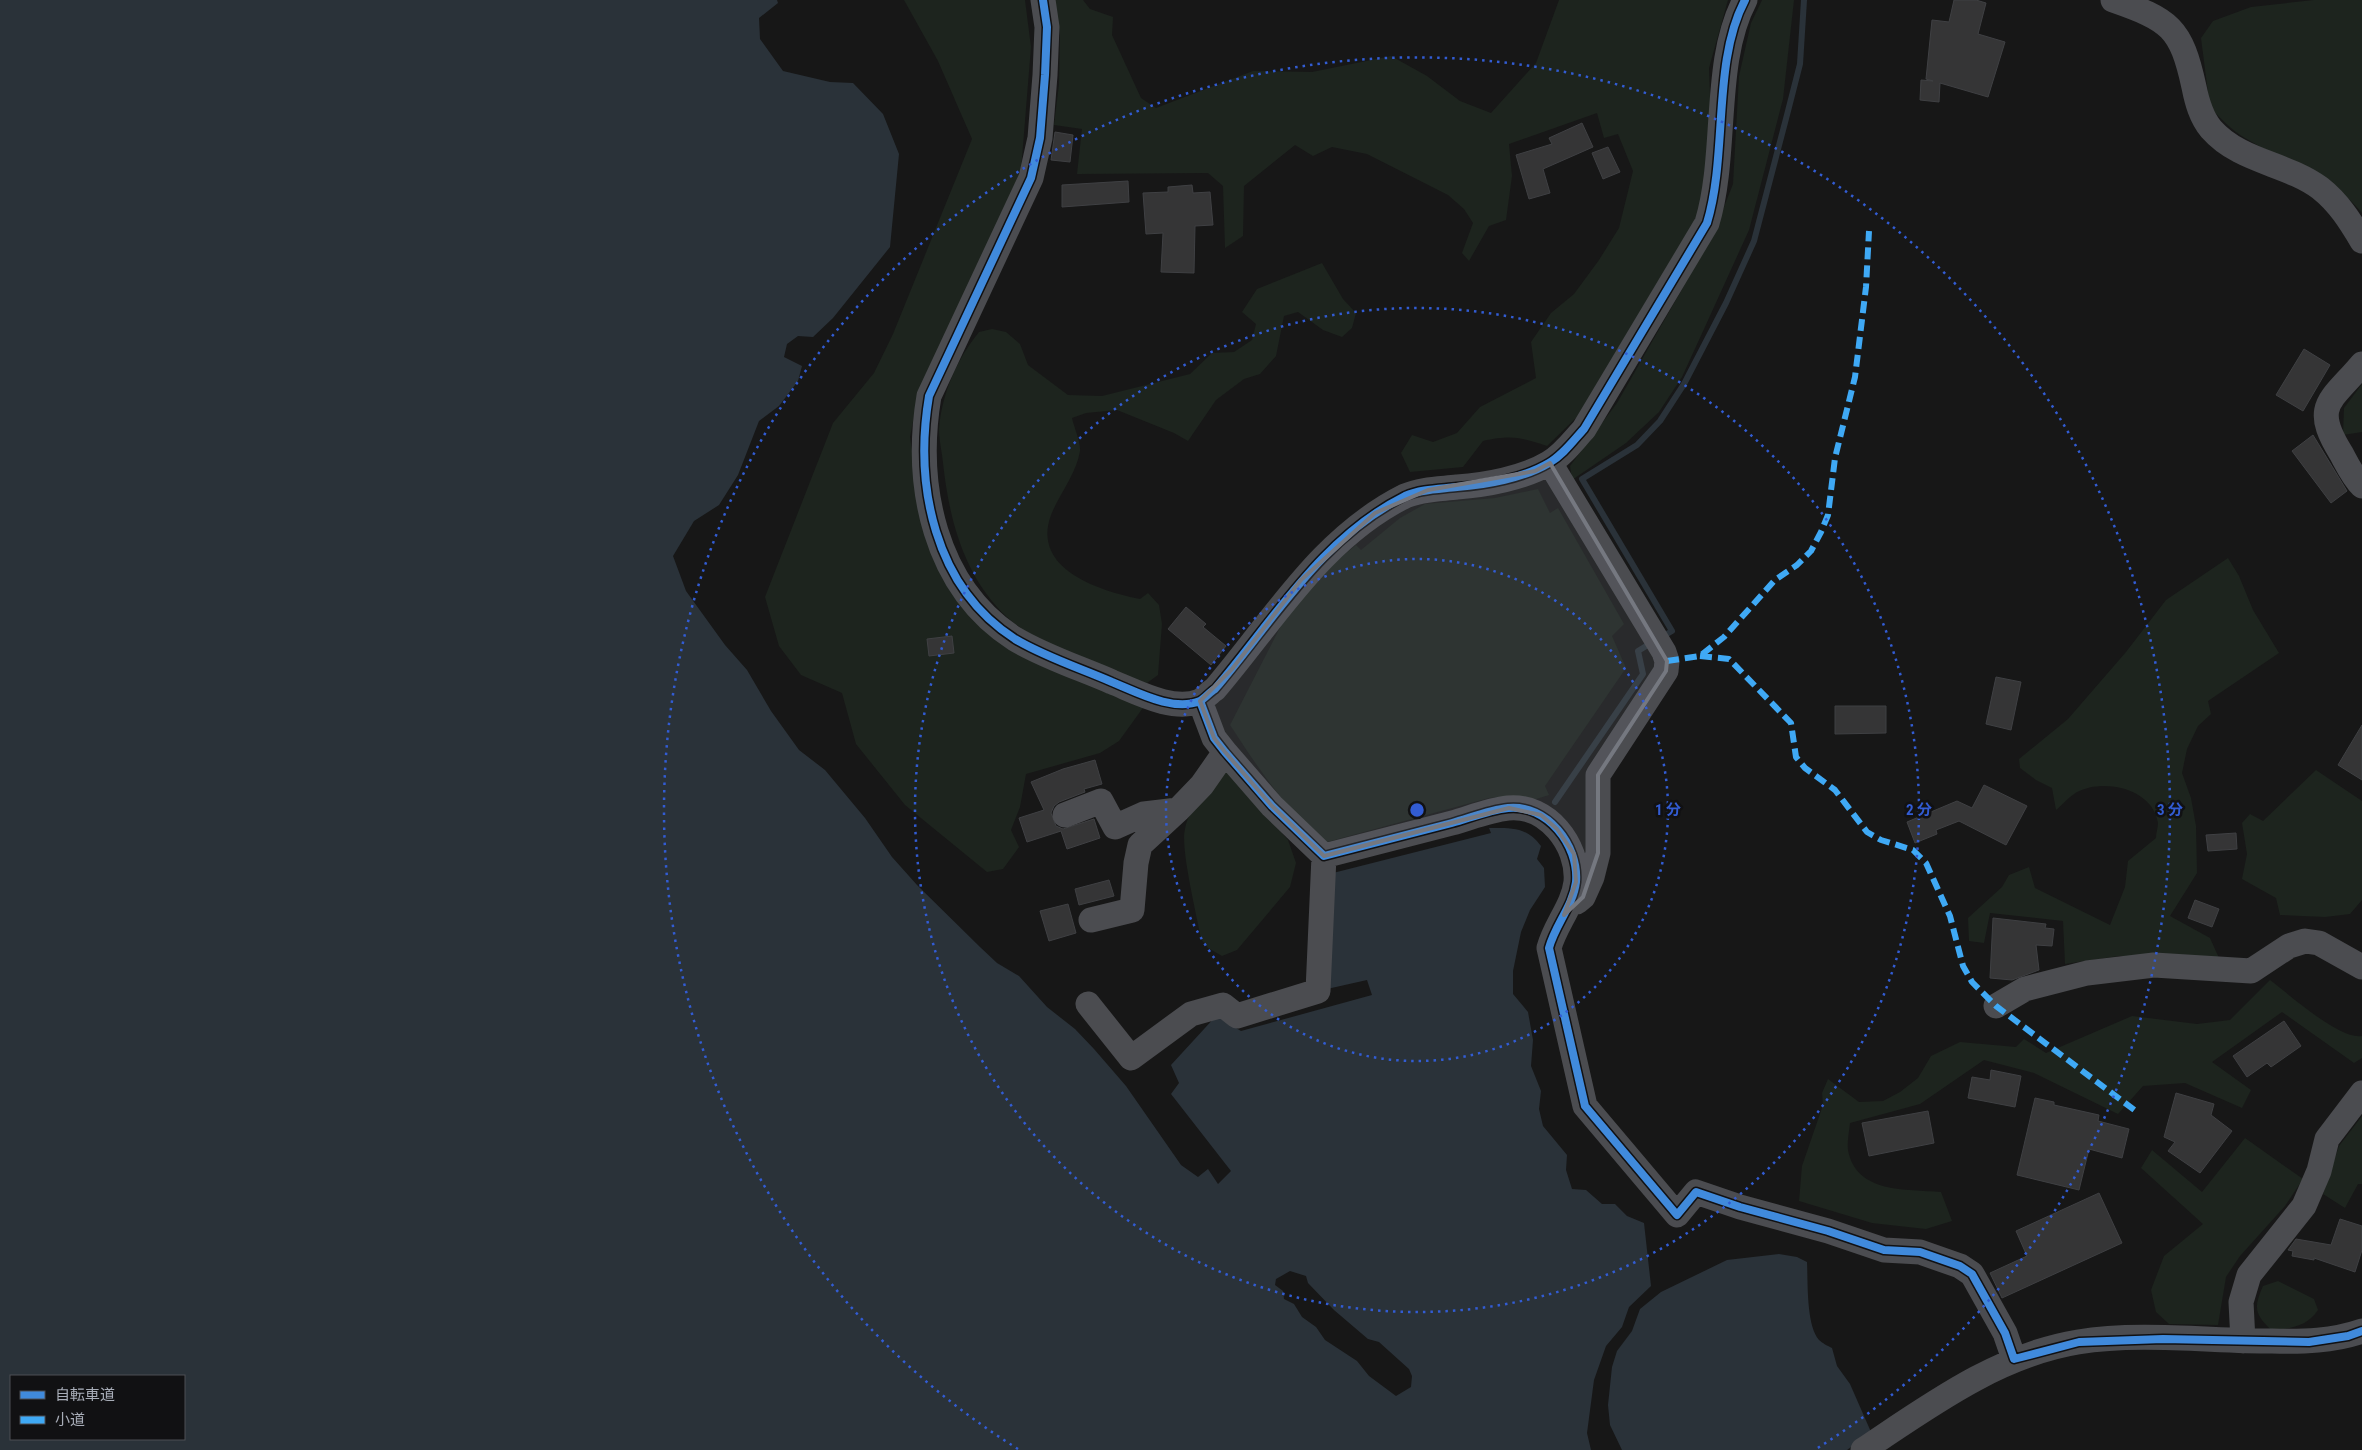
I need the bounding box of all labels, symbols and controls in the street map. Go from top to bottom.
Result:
centre of rings [1408,801,1426,819]
text: 1 分 [1655,801,1681,819]
text: 2 分 [1906,801,1932,819]
text: 3 分 [2157,801,2183,819]
legend [10,1375,185,1440]
text: 自転車道 [55,1386,115,1404]
text: 小道 [55,1411,85,1429]

